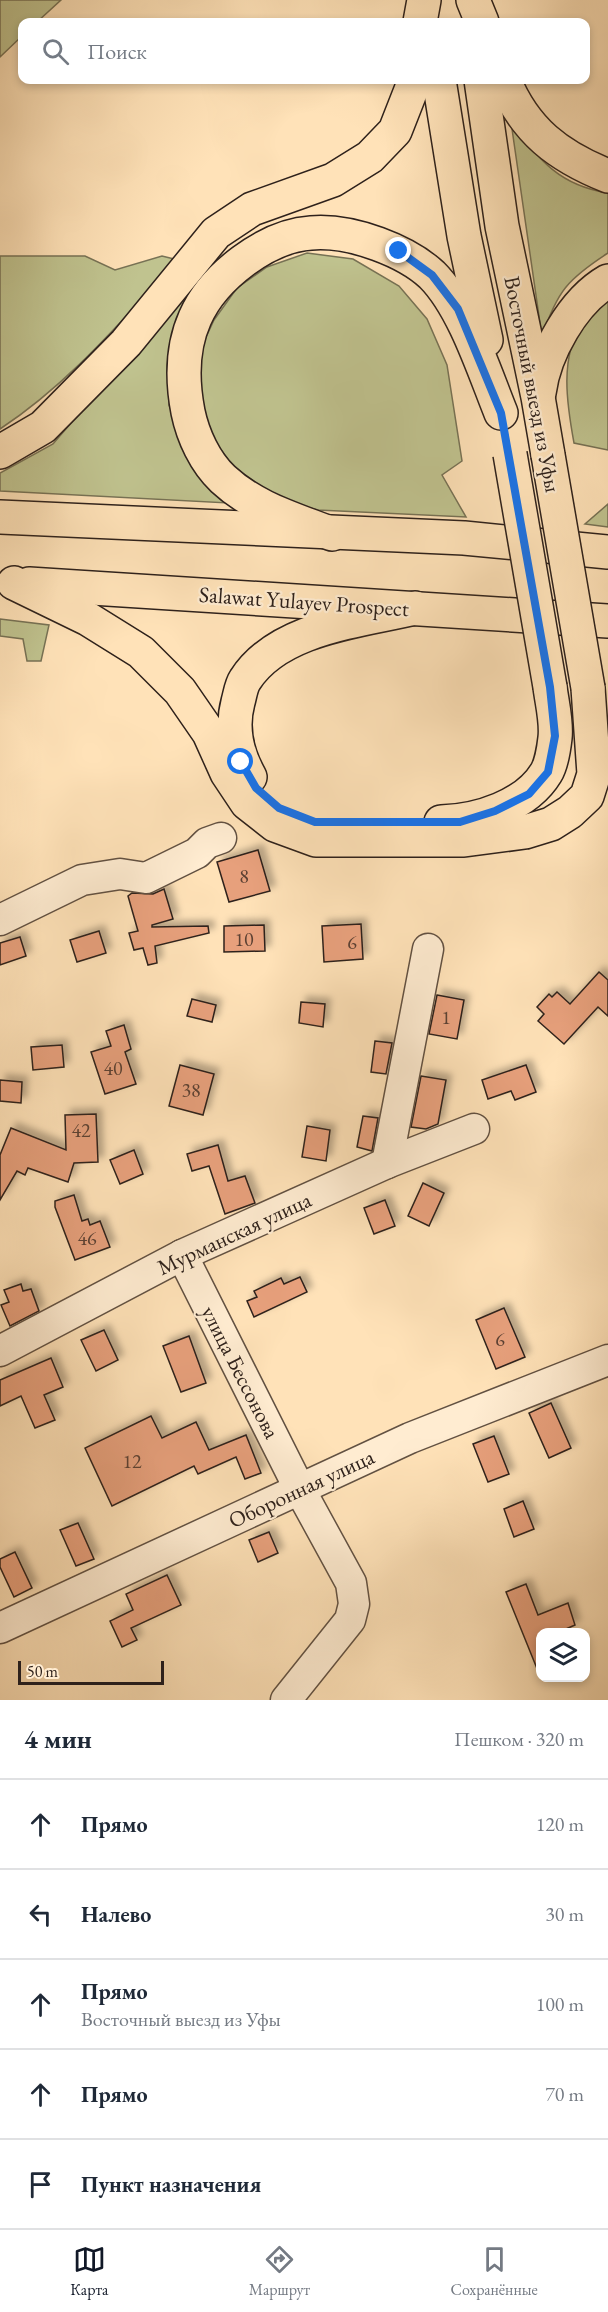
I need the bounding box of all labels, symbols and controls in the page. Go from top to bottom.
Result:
search box [18,18,590,84]
icon: search [39,35,72,68]
text: Поиск [87,37,147,66]
route end [385,237,411,263]
street label: Восточный выезд из Уфы [497,273,568,495]
street label: Salawat Yulayev Prospect [198,580,410,623]
route start [227,748,253,774]
house number: 8 [239,863,249,889]
house number: 10 [234,926,254,952]
house number: 6 [347,929,357,955]
house number: 1 [441,1004,451,1030]
house number: 40 [103,1055,123,1081]
house number: 38 [181,1077,201,1103]
house number: 42 [71,1117,91,1143]
street label: Мурманская улица [152,1185,316,1282]
house number: 46 [77,1225,97,1251]
street label: улица Бессонова [195,1301,287,1444]
house number: 6 [495,1326,505,1352]
street label: Оборонная улица [224,1442,379,1535]
house number: 12 [122,1448,142,1474]
map controls [536,1628,590,1682]
button: layers [536,1628,590,1682]
scale bar [18,1658,164,1686]
text: 50 m [27,1661,58,1682]
text: 4 мин [24,1722,92,1756]
text: Пешком · 320 m [454,1726,584,1752]
icon: ahead [24,1808,57,1841]
text: Прямо [81,1810,148,1839]
text: 120 m [536,1811,584,1837]
icon: left [24,1898,57,1931]
text: Налево [81,1900,151,1929]
text: 30 m [545,1901,584,1927]
text: Прямо [81,1977,148,2006]
icon: ahead [24,1988,57,2021]
text: 100 m [536,1991,584,2017]
text: Восточный выезд из Уфы [81,2006,281,2032]
icon: ahead [24,2078,57,2111]
text: Прямо [81,2080,148,2109]
text: 70 m [545,2081,584,2107]
icon: arrive [24,2168,57,2201]
text: Пункт назначения [81,2170,261,2199]
tab: Карта [70,2243,108,2300]
tab: Маршрут [249,2243,310,2300]
tab: Сохранённые [451,2243,538,2300]

